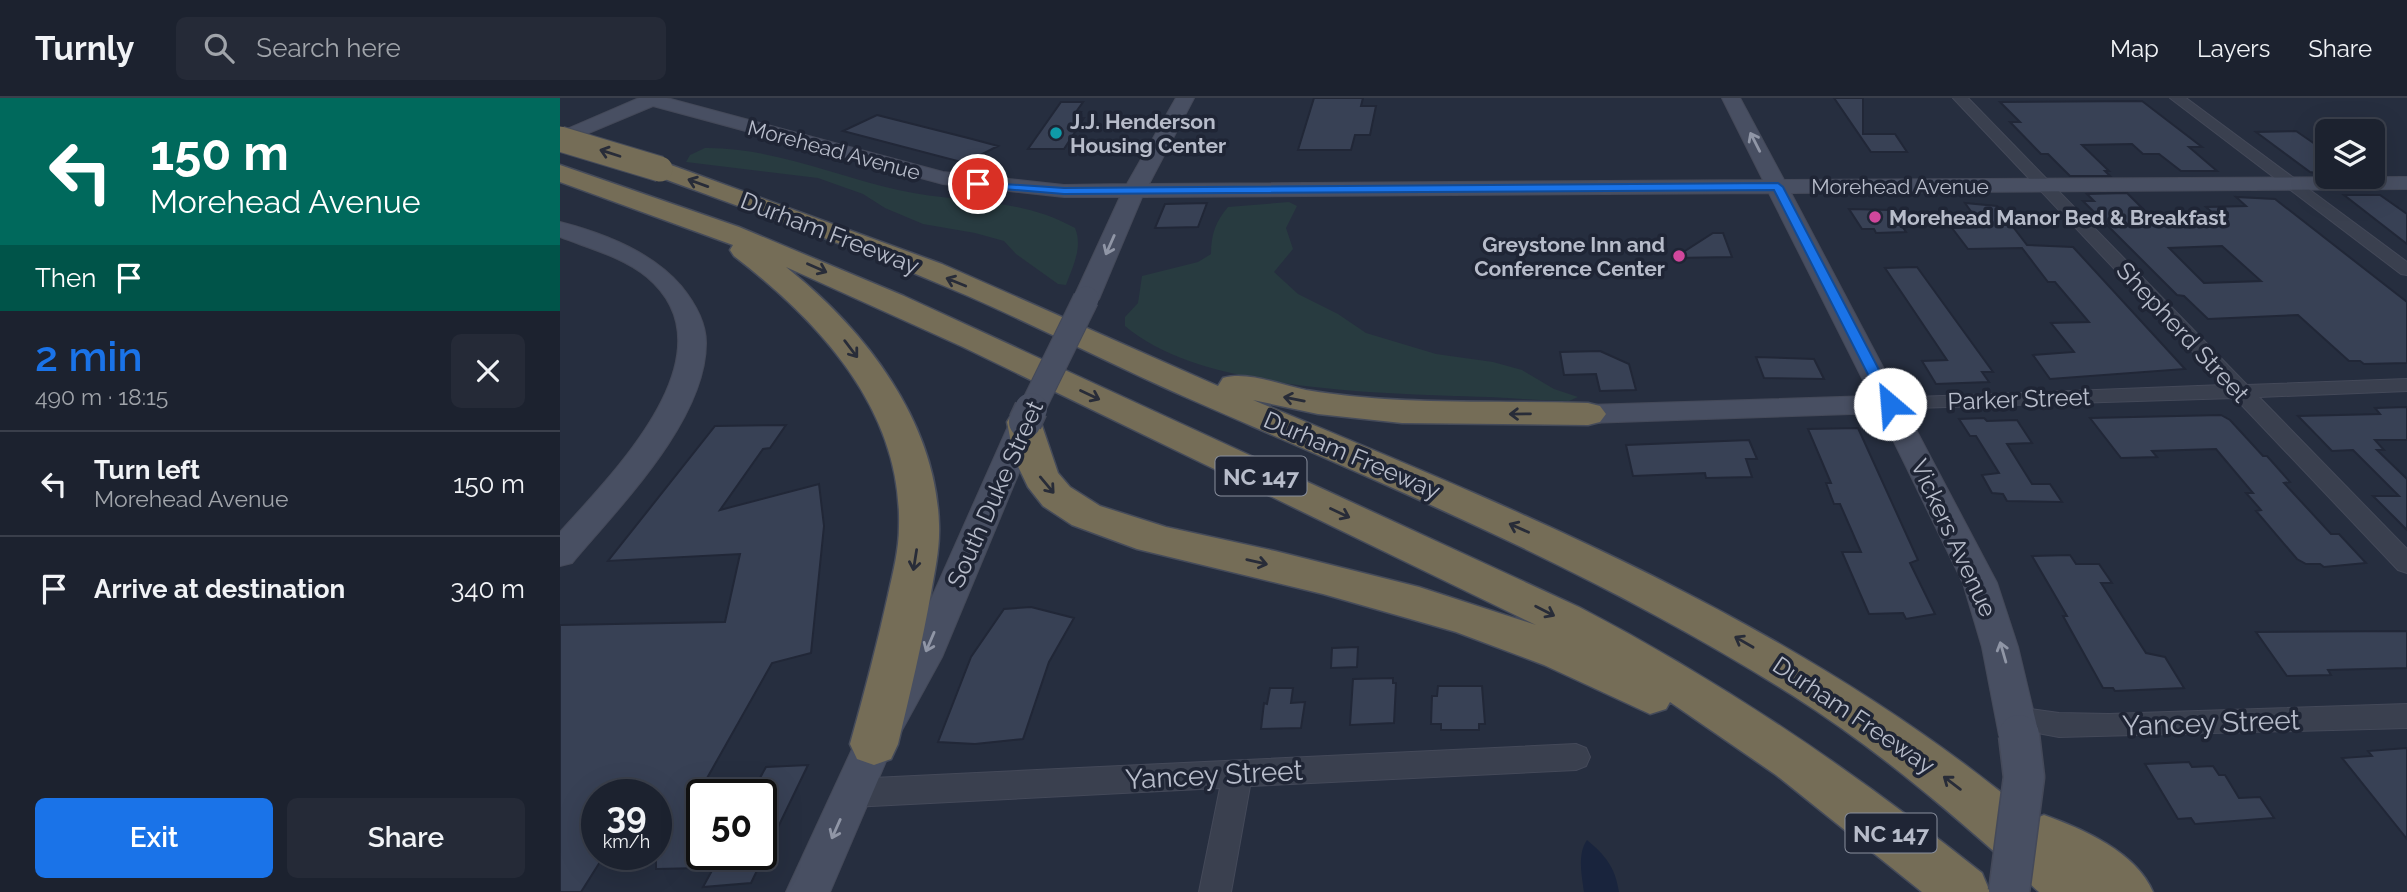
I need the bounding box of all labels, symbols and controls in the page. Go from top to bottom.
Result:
search box [176,17,666,80]
text: Turnly [35,29,134,68]
icon: search [200,29,238,67]
text: Search here [256,33,401,63]
text: Map [2110,34,2159,63]
text: Layers [2197,34,2270,63]
text: Share [2308,34,2372,63]
place label: J.J. Henderson Housing Center [1070,109,1226,158]
street label: Morehead Avenue [745,115,923,185]
map controls [2315,119,2385,189]
button: layers [2315,119,2385,189]
text: 150 m [150,124,289,181]
marker: J.J. Henderson Housing Center [1048,125,1064,141]
icon: left [35,126,126,217]
one-way arrow [1747,132,1761,153]
one-way arrow [600,146,622,158]
pin [948,154,1008,214]
icon: arrive [959,165,997,203]
street label: Morehead Avenue [1811,174,1989,199]
one-way arrow [687,176,709,188]
text: Morehead Avenue [150,183,421,220]
street label: Durham Freeway [737,186,923,280]
place label: Morehead Manor Bed & Breakfast [1889,205,2227,230]
marker: Morehead Manor Bed & Breakfast [1867,209,1883,225]
place label: Greystone Inn and Conference Center [1474,232,1665,281]
one-way arrow [1103,233,1116,255]
marker: Greystone Inn and Conference Center [1671,248,1687,264]
street label: Shepherd Street [2111,256,2255,408]
icon: arrive [110,259,148,297]
one-way arrow [805,262,827,275]
text: Then [35,263,96,293]
one-way arrow [945,275,967,288]
text: 2 min [35,332,143,381]
button: close [451,334,525,408]
one-way arrow [844,339,859,358]
position arrow [1853,367,1927,441]
street label: Parker Street [1947,382,2091,416]
text: 490 m · 18:15 [35,383,168,410]
one-way arrow [1079,389,1100,402]
one-way arrow [1283,392,1306,405]
street label: South Duke Street [941,396,1049,592]
street label: Durham Freeway [1259,405,1445,505]
one-way arrow [1509,407,1532,420]
text: Turn left [94,455,200,485]
street label: Vickers Avenue [1905,455,2003,621]
road number: NC 147 [1216,456,1306,496]
icon: left [35,465,73,503]
text: 150 m [453,469,525,499]
one-way arrow [1039,476,1055,494]
text: Morehead Avenue [94,485,288,512]
one-way arrow [1329,507,1350,520]
one-way arrow [1509,521,1530,534]
one-way arrow [908,548,921,571]
one-way arrow [1245,556,1268,569]
icon: arrive [35,570,73,608]
text: Arrive at destination [94,574,345,604]
text: 340 m [450,574,525,604]
one-way arrow [1534,604,1555,618]
one-way arrow [923,631,936,653]
one-way arrow [1734,635,1754,649]
one-way arrow [1995,642,2008,664]
street label: Durham Freeway [1768,650,1940,780]
street label: Yancey Street [2122,703,2301,743]
street label: Yancey Street [1124,754,1304,796]
one-way arrow [1944,776,1962,791]
speed limit sign: 50 [686,779,777,870]
text: 39 [606,795,647,836]
button: Exit [35,798,273,878]
button: Share [287,798,525,878]
road number: NC 147 [1846,814,1936,852]
one-way arrow [829,818,842,839]
text: km/h [603,831,650,852]

